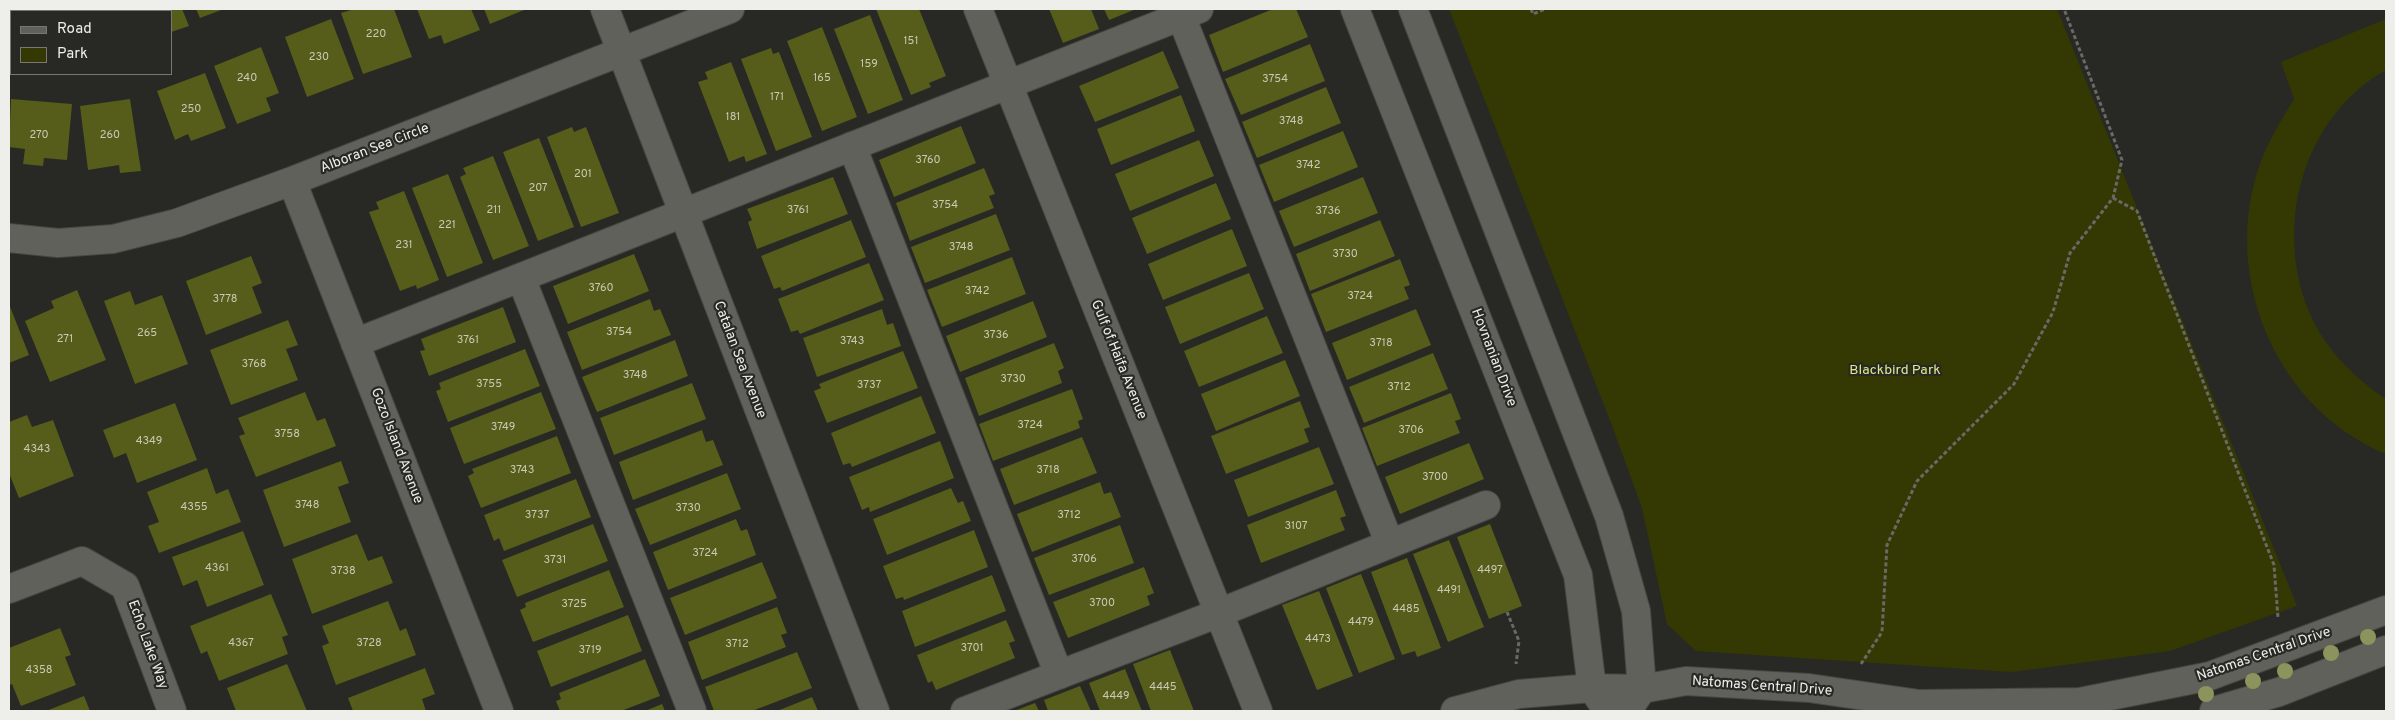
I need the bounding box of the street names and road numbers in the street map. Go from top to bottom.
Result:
street label: Alboran Sea Circle [318,121,432,177]
street label: Gulf of Haifa Avenue [1086,298,1150,422]
street label: Catalan Sea Avenue [709,299,769,421]
street label: Hovnanian Drive [1467,307,1519,409]
street label: Gozo Island Avenue [366,386,426,506]
street label: Echo Lake Way [123,598,171,692]
street label: Natomas Central Drive [2195,624,2333,686]
street label: Natomas Central Drive [1691,674,1833,700]

